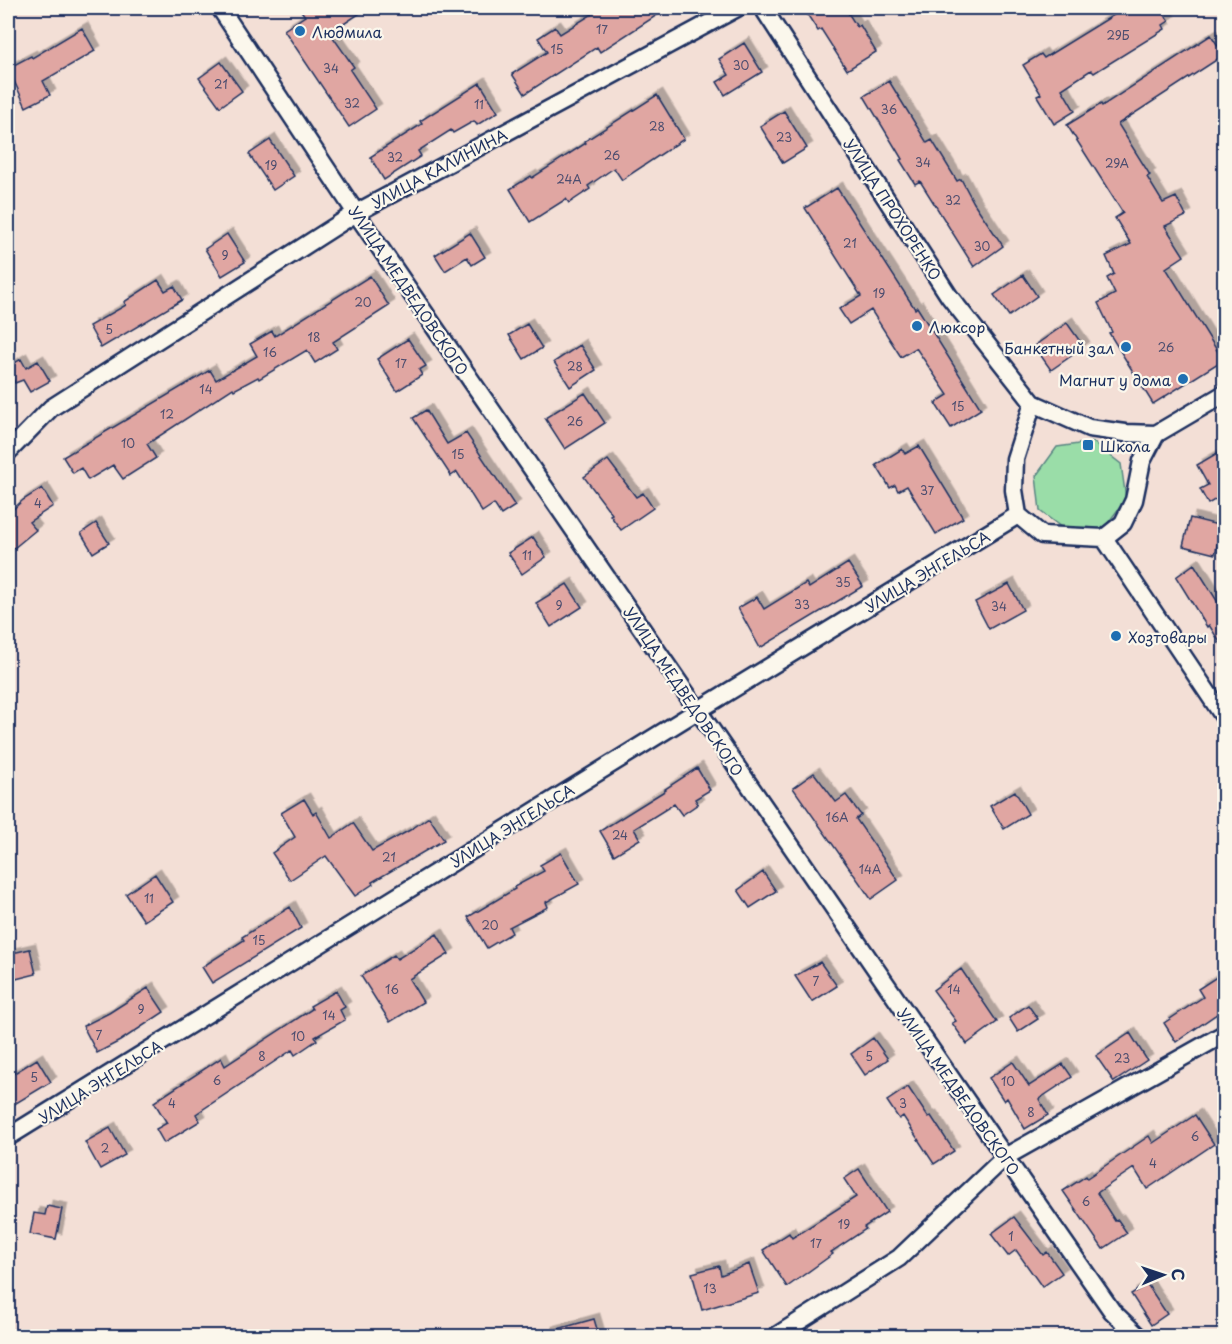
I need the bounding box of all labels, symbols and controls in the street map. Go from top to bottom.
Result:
place label: Людмила [312,20,383,43]
house number: 17 [596,20,608,38]
marker: Людмила [293,24,307,38]
house number: 29Б [1106,26,1130,44]
house number: 15 [550,40,564,58]
house number: 30 [733,56,750,74]
house number: 34 [323,59,339,77]
house number: 21 [214,75,228,93]
house number: 32 [344,94,360,112]
house number: 11 [474,95,484,113]
house number: 36 [881,100,897,118]
house number: 28 [649,117,665,135]
street label: УЛИЦА КАЛИНИНА [367,122,511,214]
house number: 23 [776,128,792,146]
street label: УЛИЦА ПРОХОРЕНКО [838,134,948,284]
house number: 26 [604,146,620,164]
house number: 32 [387,148,403,166]
house number: 34 [915,153,931,171]
house number: 29А [1105,154,1129,172]
house number: 19 [265,156,277,174]
house number: 24А [556,170,582,188]
house number: 32 [945,191,961,209]
street label: УЛИЦА МЕДВЕДОВСКОГО [344,201,474,379]
house number: 21 [843,234,857,252]
house number: 30 [974,237,991,255]
house number: 9 [221,246,229,264]
house number: 19 [873,284,885,302]
house number: 20 [354,293,372,311]
place label: Люксор [929,315,985,338]
marker: Люксор [910,319,924,333]
house number: 5 [105,320,113,338]
house number: 18 [308,328,320,346]
place label: Банкетный зал [1004,336,1114,359]
house number: 26 [1158,338,1174,356]
marker: Банкетный зал [1119,340,1133,354]
house number: 16 [263,343,277,361]
house number: 17 [395,354,407,372]
house number: 28 [567,357,583,375]
place label: Магнит у дома [1059,368,1172,391]
marker: Магнит у дома [1176,372,1190,386]
house number: 14 [199,380,213,398]
house number: 15 [951,397,965,415]
house number: 12 [160,405,174,423]
house number: 26 [567,412,583,430]
house number: 10 [121,434,135,452]
place label: Школа [1100,434,1151,457]
marker: Школа [1081,438,1095,452]
house number: 15 [451,445,465,463]
house number: 37 [920,481,935,499]
house number: 4 [34,494,42,512]
street label: УЛИЦА ЭНГЕЛЬСА [860,524,994,618]
house number: 11 [522,546,532,564]
house number: 35 [835,573,851,591]
house number: 33 [794,595,810,613]
house number: 9 [555,596,563,614]
house number: 34 [991,597,1007,615]
street label: УЛИЦА МЕДВЕДОВСКОГО [619,602,749,780]
place label: Хозтовары [1128,625,1207,648]
marker: Хозтовары [1109,629,1123,643]
street label: УЛИЦА ЭНГЕЛЬСА [446,778,578,872]
house number: 16А [826,808,849,826]
house number: 24 [612,826,628,844]
house number: 21 [382,848,396,866]
house number: 14А [859,860,881,878]
house number: 11 [144,889,154,907]
house number: 20 [481,916,499,934]
house number: 15 [252,931,266,949]
house number: 7 [813,972,820,990]
house number: 16 [385,980,399,998]
house number: 14 [947,980,961,998]
house number: 9 [137,1000,145,1018]
street label: УЛИЦА МЕДВЕДОВСКОГО [892,1002,1026,1180]
house number: 14 [322,1006,336,1024]
house number: 7 [96,1026,103,1044]
house number: 10 [291,1027,305,1045]
street label: УЛИЦА ЭНГЕЛЬСА [34,1034,166,1128]
house number: 8 [258,1047,266,1065]
house number: 5 [865,1047,873,1065]
house number: 23 [1114,1049,1130,1067]
house number: 5 [30,1068,38,1086]
house number: 6 [213,1071,221,1089]
house number: 10 [1001,1072,1015,1090]
house number: 4 [168,1094,176,1112]
house number: 3 [899,1094,907,1112]
house number: 8 [1027,1103,1035,1121]
house number: 6 [1191,1127,1199,1145]
house number: 2 [101,1139,109,1157]
house number: 4 [1149,1154,1157,1172]
house number: 6 [1082,1192,1090,1210]
house number: 19 [838,1215,850,1233]
house number: 1 [1008,1227,1014,1245]
house number: 17 [810,1234,822,1252]
north arrow [1133,1245,1193,1305]
text: С [1167,1268,1191,1281]
house number: 13 [703,1279,717,1297]

